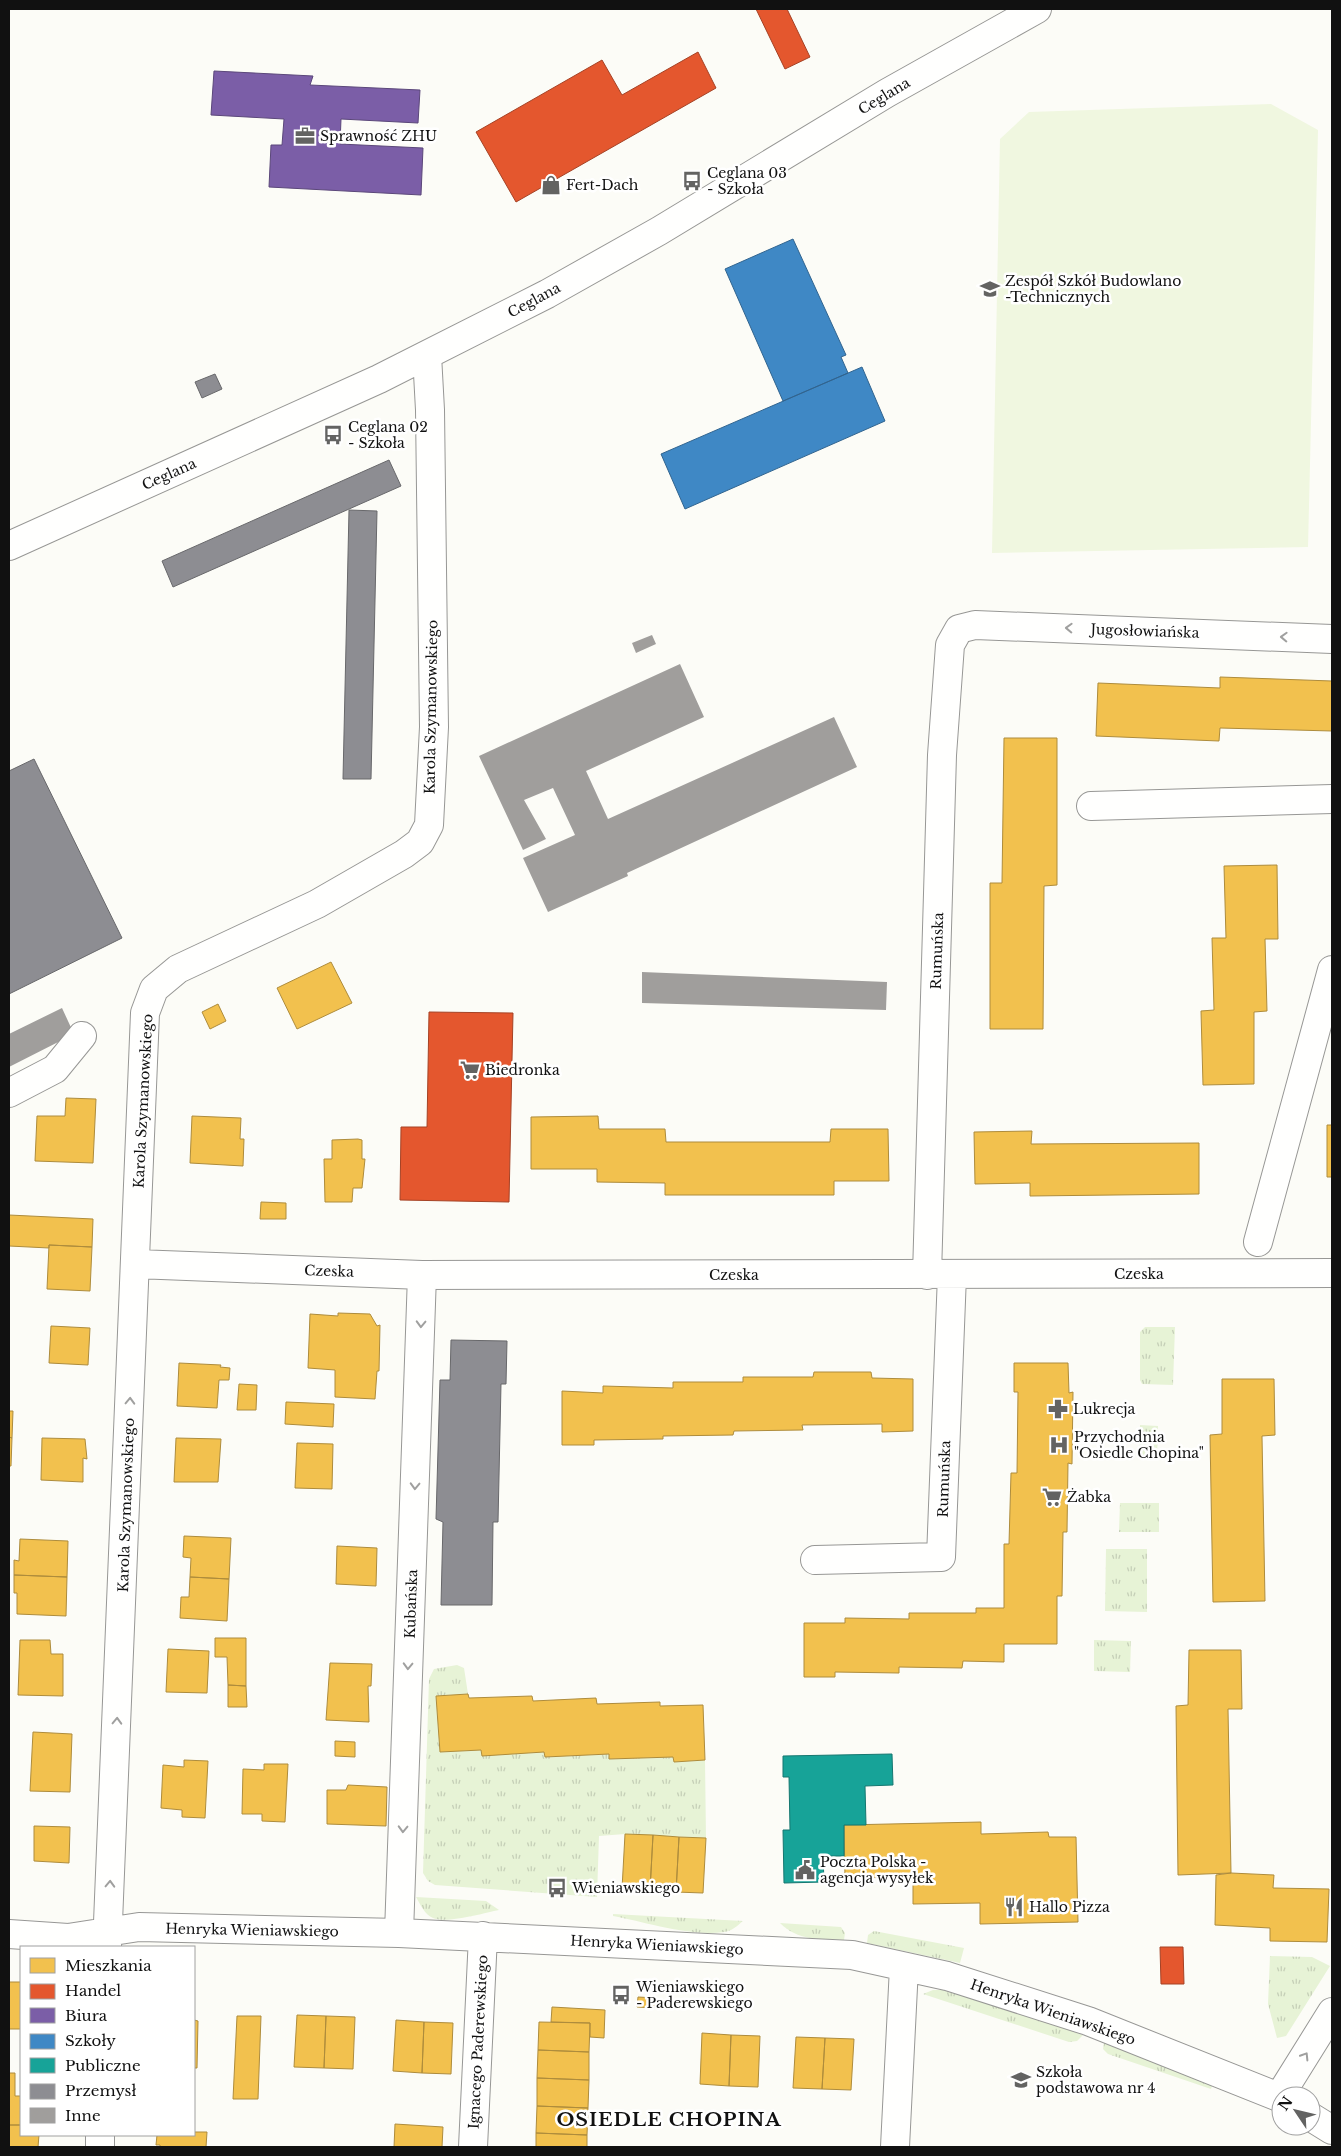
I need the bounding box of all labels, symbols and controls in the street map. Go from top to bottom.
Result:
street label: Ceglana [855,73,913,118]
office icon: Sprawność ZHU [294,125,316,147]
place label: Sprawność ZHU [320,127,437,145]
place label: Ceglana 03 - Szkoła [707,164,787,198]
bus stop icon: Ceglana 03 - Szkoła [681,170,703,192]
shop icon: Fert-Dach [540,174,562,196]
place label: Fert-Dach [566,176,639,194]
place label: Zespół Szkół Budowlano -Technicznych [1005,272,1181,306]
street label: Ceglana [504,278,564,321]
school or university icon: Zespół Szkół Budowlano -Technicznych [979,278,1001,300]
place label: Ceglana 02 - Szkoła [348,418,428,452]
bus stop icon: Ceglana 02 - Szkoła [322,424,344,446]
street label: Ceglana [139,454,199,494]
street label: Karola Szymanowskiego [420,620,442,794]
street label: Jugosłowiańska [1088,620,1200,642]
one-way arrow [1064,623,1072,634]
one-way arrow [1279,631,1287,642]
street label: Rumuńska [927,912,947,990]
street label: Karola Szymanowskiego [129,1013,157,1189]
supermarket icon: Biedronka [459,1059,481,1081]
place label: Biedronka [485,1061,560,1079]
street label: Czeska [304,1261,354,1281]
street label: Czeska [1114,1265,1164,1283]
street label: Czeska [709,1266,759,1284]
one-way arrow [416,1320,426,1328]
one-way arrow [125,1397,136,1405]
pharmacy icon: Lukrecja [1047,1398,1069,1420]
place label: Lukrecja [1073,1400,1135,1418]
street label: Karola Szymanowskiego [114,1417,138,1593]
place label: Przychodnia "Osiedle Chopina" [1074,1428,1204,1462]
hospital icon: Przychodnia "Osiedle Chopina" [1048,1434,1070,1456]
street label: Rumuńska [934,1440,954,1518]
one-way arrow [410,1483,420,1491]
supermarket icon: Żabka [1041,1486,1063,1508]
place label: Żabka [1067,1488,1111,1506]
street label: Kubańska [401,1569,421,1639]
one-way arrow [403,1662,414,1670]
one-way arrow [111,1717,122,1725]
one-way arrow [397,1825,408,1833]
place label: Poczta Polska - agencja wysyłek [820,1853,934,1887]
public building icon: Poczta Polska - agencja wysyłek [794,1859,816,1881]
bus stop icon: Wieniawskiego [546,1877,568,1899]
one-way arrow [105,1879,115,1887]
place label: Wieniawskiego [571,1879,680,1897]
restaurant icon: Hallo Pizza [1003,1896,1025,1918]
place label: Hallo Pizza [1029,1898,1110,1916]
street label: Henryka Wieniawskiego [165,1919,339,1941]
street label: Henryka Wieniawskiego [570,1931,744,1959]
legend [20,1946,195,2136]
street label: Ignacego Paderewskiego [464,1954,492,2130]
text: Mieszkania [65,1956,152,1975]
street label: Henryka Wieniawskiego [968,1975,1138,2049]
place label: Wieniawskiego - Paderewskiego [635,1978,753,2012]
text: Handel [65,1981,121,2000]
bus stop icon: Wieniawskiego - Paderewskiego [610,1984,632,2006]
text: Biura [65,2006,108,2025]
text: Szkoły [65,2031,116,2050]
one-way arrow [1299,2052,1308,2061]
text: Publiczne [65,2056,140,2075]
place label: Szkoła podstawowa nr 4 [1036,2063,1155,2097]
school or university icon: Szkoła podstawowa nr 4 [1010,2069,1032,2091]
text: Przemysł [65,2081,136,2100]
north arrow [1271,2086,1321,2136]
text: N [1274,2093,1297,2114]
text: Inne [65,2106,101,2125]
district label: OSIEDLE CHOPINA [556,2108,782,2131]

